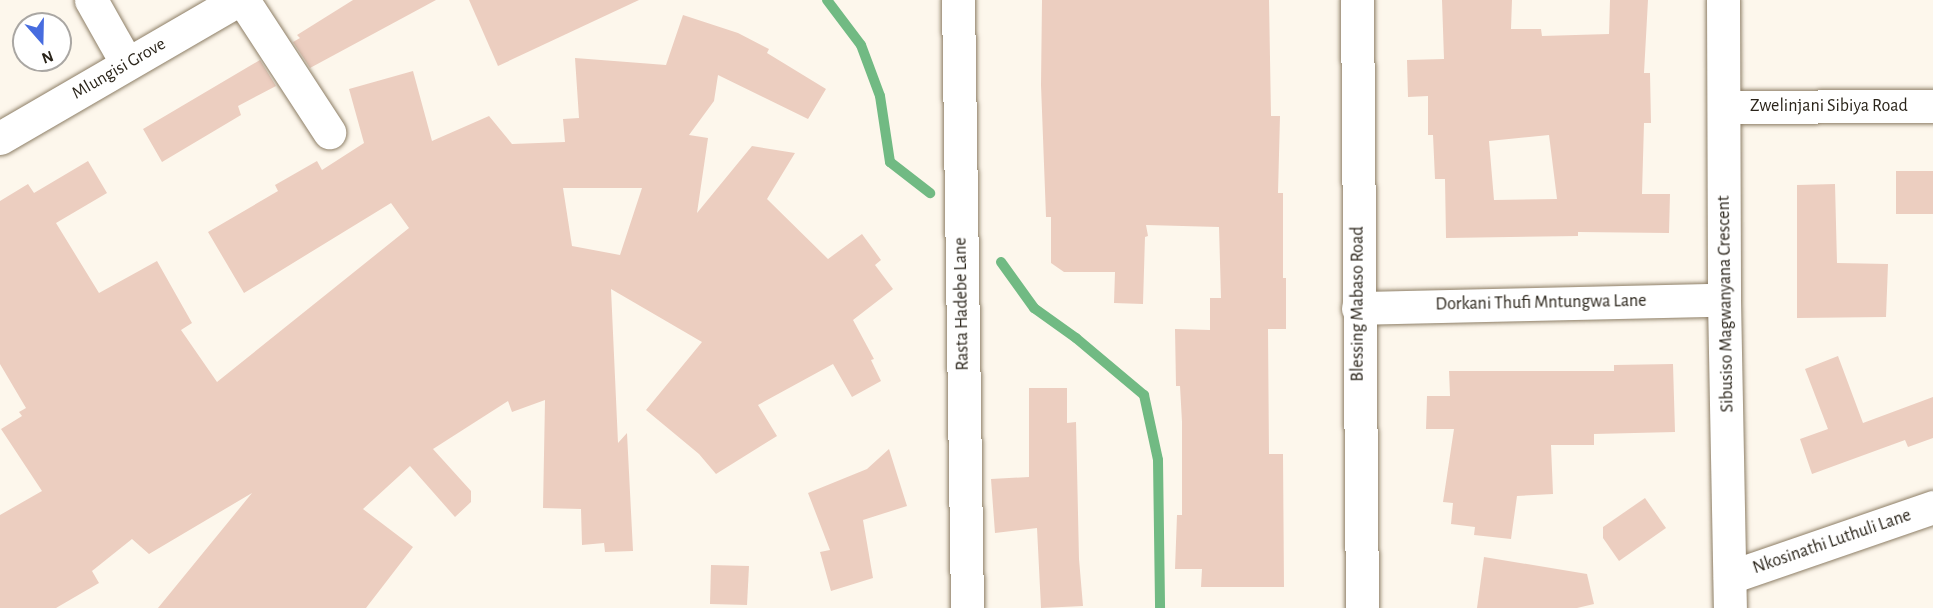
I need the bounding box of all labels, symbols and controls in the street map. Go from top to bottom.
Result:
north arrow [12,12,72,72]
street label: Mlungisi Grove [68,34,170,104]
text: N [40,48,55,66]
street label: Zwelinjani Sibiya Road [1750,95,1908,117]
street label: Sibusiso Magwanyana Crescent [1713,195,1739,413]
street label: Blessing Mabaso Road [1347,226,1369,382]
street label: Rasta Hadebe Lane [950,237,974,371]
street label: Dorkani Thufi Mntungwa Lane [1435,290,1647,316]
street label: Nkosinathi Luthuli Lane [1750,505,1914,579]

